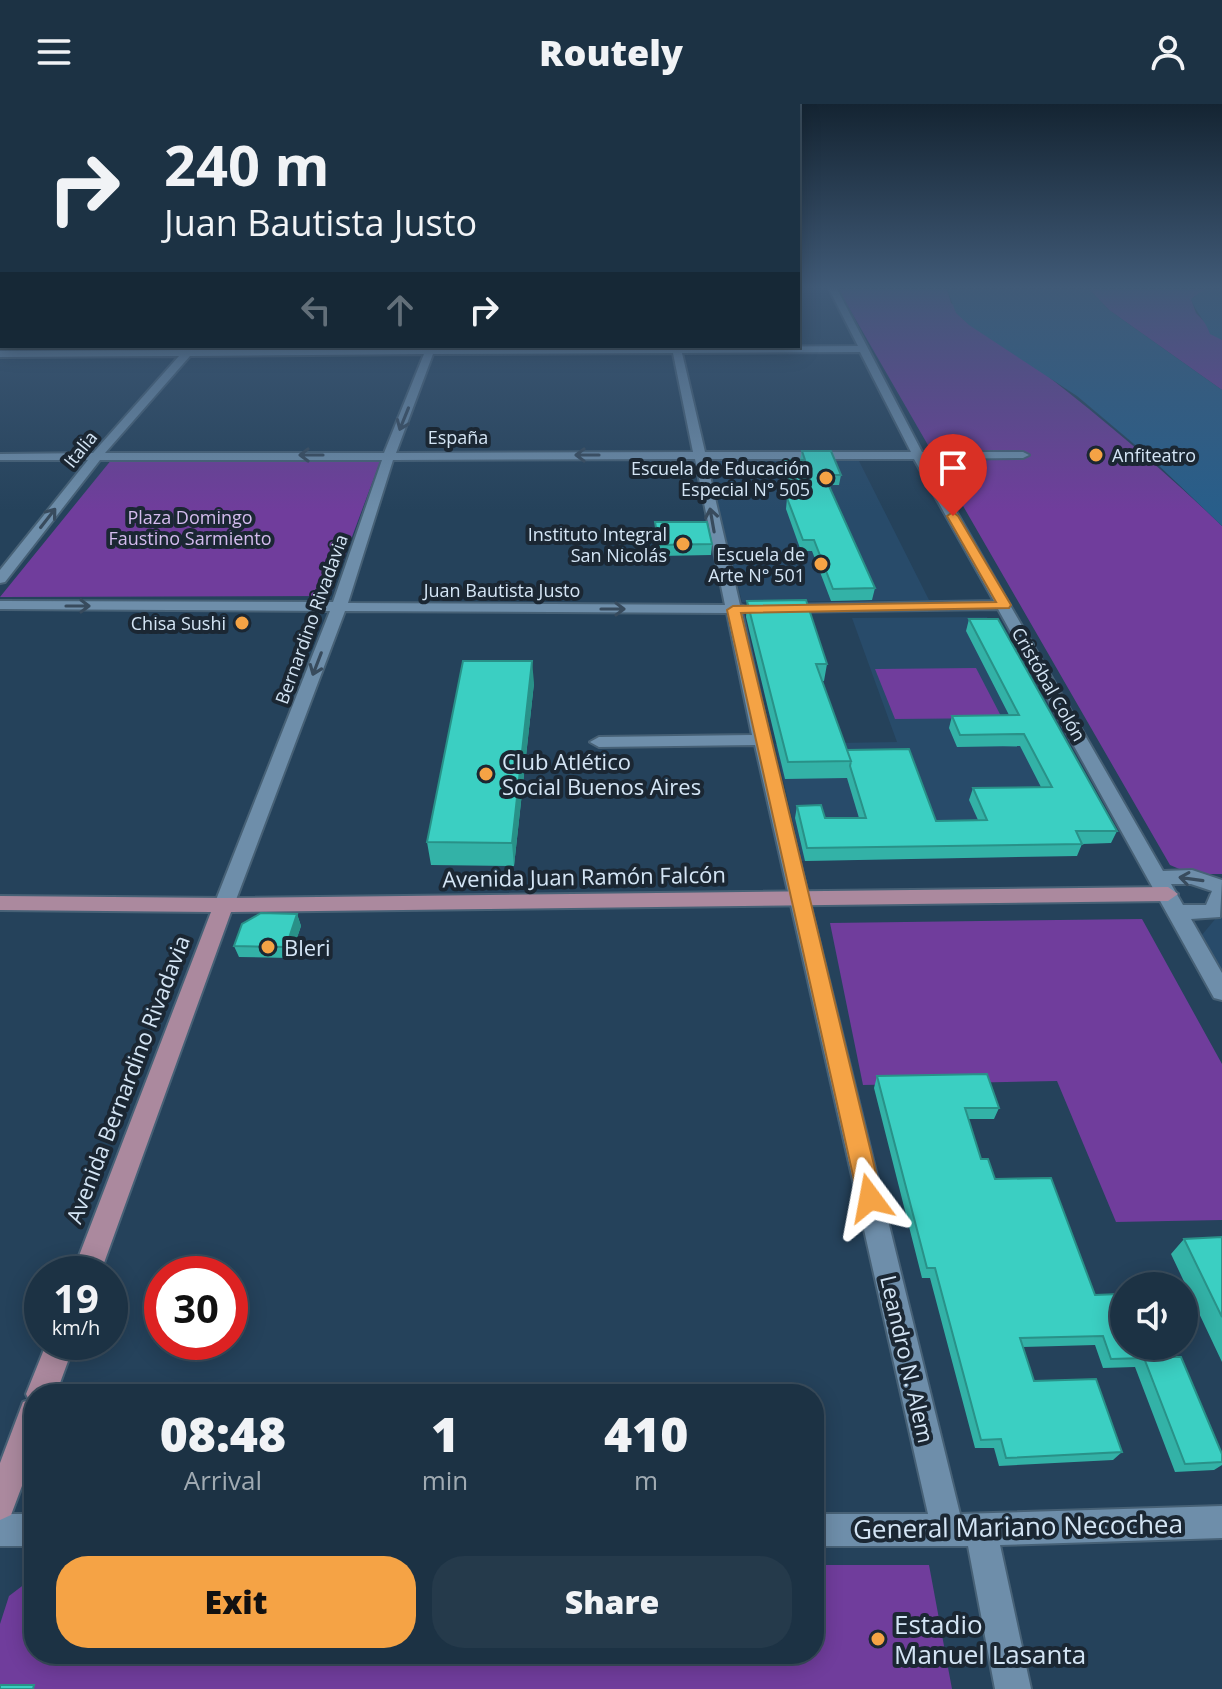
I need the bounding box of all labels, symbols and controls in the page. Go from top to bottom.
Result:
text: Routely [539,28,683,77]
icon: menu [32,30,76,74]
icon: person [1146,30,1190,74]
text: 240 m [164,126,330,202]
icon: right [32,136,136,240]
text: Juan Bautista Justo [164,198,477,247]
icon: left [294,288,338,332]
icon: ahead [378,288,422,332]
icon: right [462,288,506,332]
one-way arrow [396,406,410,431]
street label: España [428,425,488,449]
street label: Italia [58,426,102,472]
pin [919,434,987,516]
place label: Anfiteatro [1112,443,1196,467]
icon: arrive [931,446,975,490]
marker: Anfiteatro [1087,446,1105,464]
one-way arrow [298,447,325,463]
one-way arrow [574,447,601,463]
place label: Escuela de Educación Especial N° 505 [631,456,810,501]
marker: Escuela de Educación Especial N° 505 [817,469,835,487]
park label: Plaza Domingo Faustino Sarmiento [108,505,272,550]
one-way arrow [40,508,57,529]
one-way arrow [704,508,719,533]
place label: Instituto Integral San Nicolás [528,522,667,567]
street label: Bernardino Rivadavia [269,531,353,707]
marker: Instituto Integral San Nicolás [674,535,692,553]
place label: Escuela de Arte N° 501 [708,542,805,587]
marker: Escuela de Arte N° 501 [812,555,830,573]
street label: Juan Bautista Justo [422,578,580,602]
one-way arrow [64,598,91,614]
one-way arrow [599,601,626,617]
place label: Chisa Sushi [131,611,226,635]
marker: Chisa Sushi [233,614,251,632]
street label: Cristóbal Colón [1007,623,1091,745]
one-way arrow [309,651,323,676]
place label: Club Atlético Social Buenos Aires [502,746,701,801]
marker: Club Atlético Social Buenos Aires [477,765,495,783]
street label: Avenida Juan Ramón Falcón [442,859,726,893]
one-way arrow [1179,871,1204,886]
street label: Avenida Bernardino Rivadavia [58,931,196,1227]
place label: Bleri [284,932,331,962]
marker: Bleri [259,938,277,956]
position arrow [828,1156,912,1240]
speed limit sign: 30 [144,1256,248,1360]
text: 19 [53,1270,99,1325]
street label: Leandro N. Alem [874,1272,942,1446]
map controls [1110,1272,1198,1360]
button: sound [1110,1272,1198,1360]
text: km/h [52,1314,100,1341]
text: 08:48 [160,1401,286,1466]
text: 1 [431,1401,459,1466]
text: 410 [604,1401,688,1466]
text: Arrival [184,1462,262,1498]
text: min [422,1462,468,1498]
text: m [634,1462,658,1498]
street label: General Mariano Necochea [853,1505,1183,1547]
button: Exit [56,1556,416,1648]
button: Share [432,1556,792,1648]
place label: Estadio Manuel Lasanta [894,1606,1086,1672]
marker: Estadio Manuel Lasanta [869,1630,887,1648]

